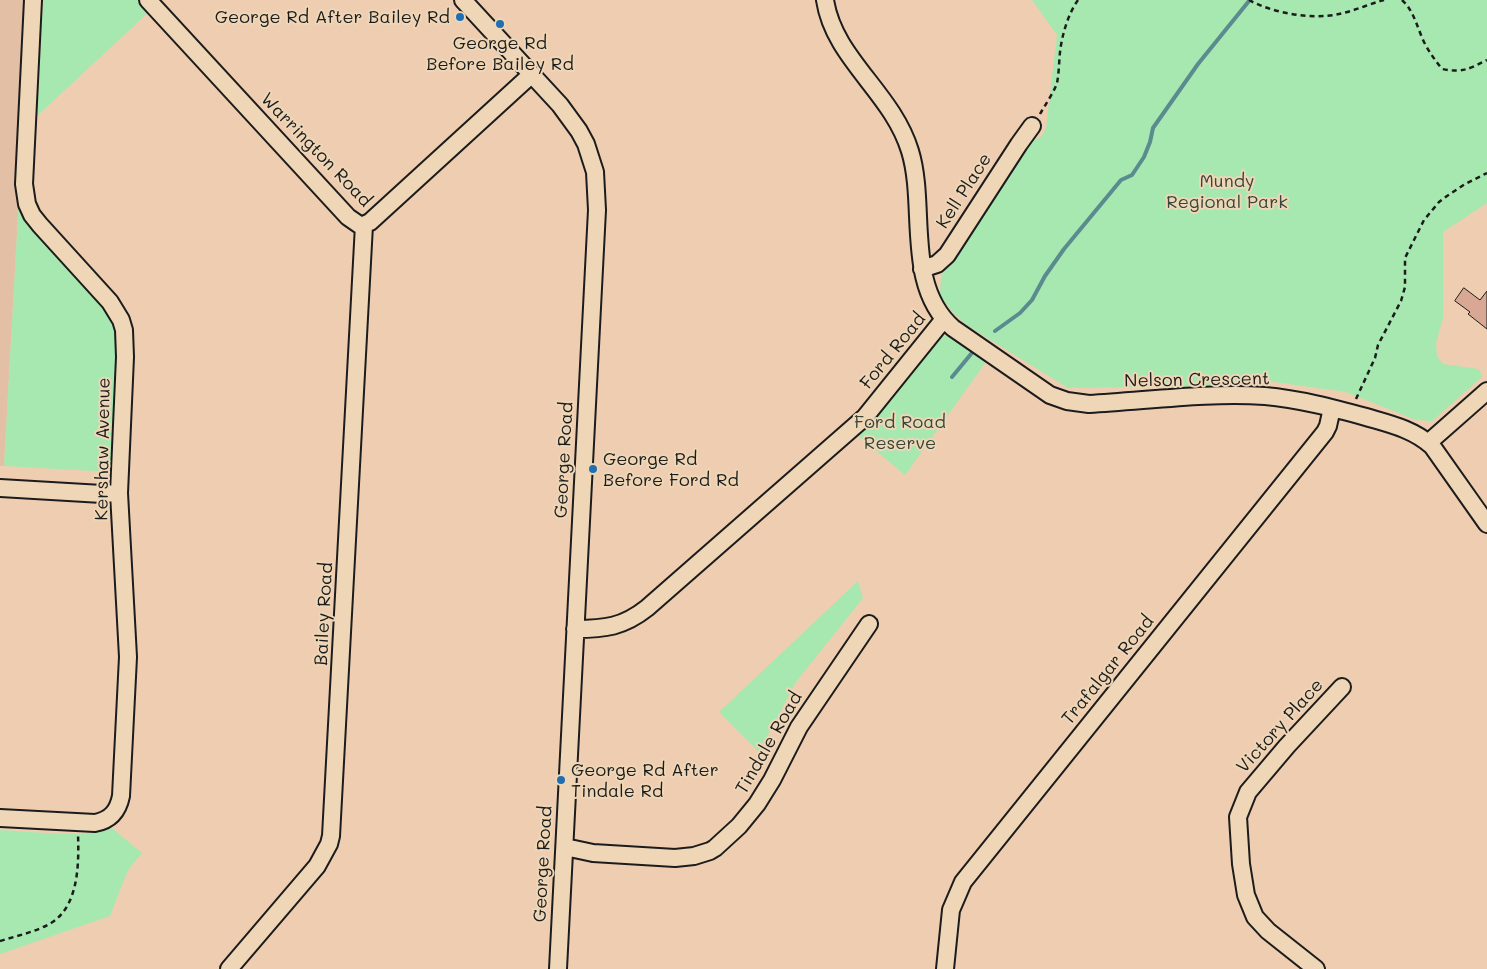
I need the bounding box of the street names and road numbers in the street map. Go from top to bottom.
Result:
street label: Warrington Road [256,88,376,212]
street label: Kell Place [932,149,996,233]
street label: Ford Road [856,309,930,393]
street label: Nelson Crescent [1124,368,1270,392]
street label: Kershaw Avenue [91,377,115,521]
street label: George Road [550,401,578,519]
street label: Bailey Road [311,562,337,666]
street label: Trafalgar Road [1057,611,1159,729]
street label: Victory Place [1232,675,1328,777]
street label: Tindale Road [731,688,807,798]
street label: George Road [529,805,557,923]

